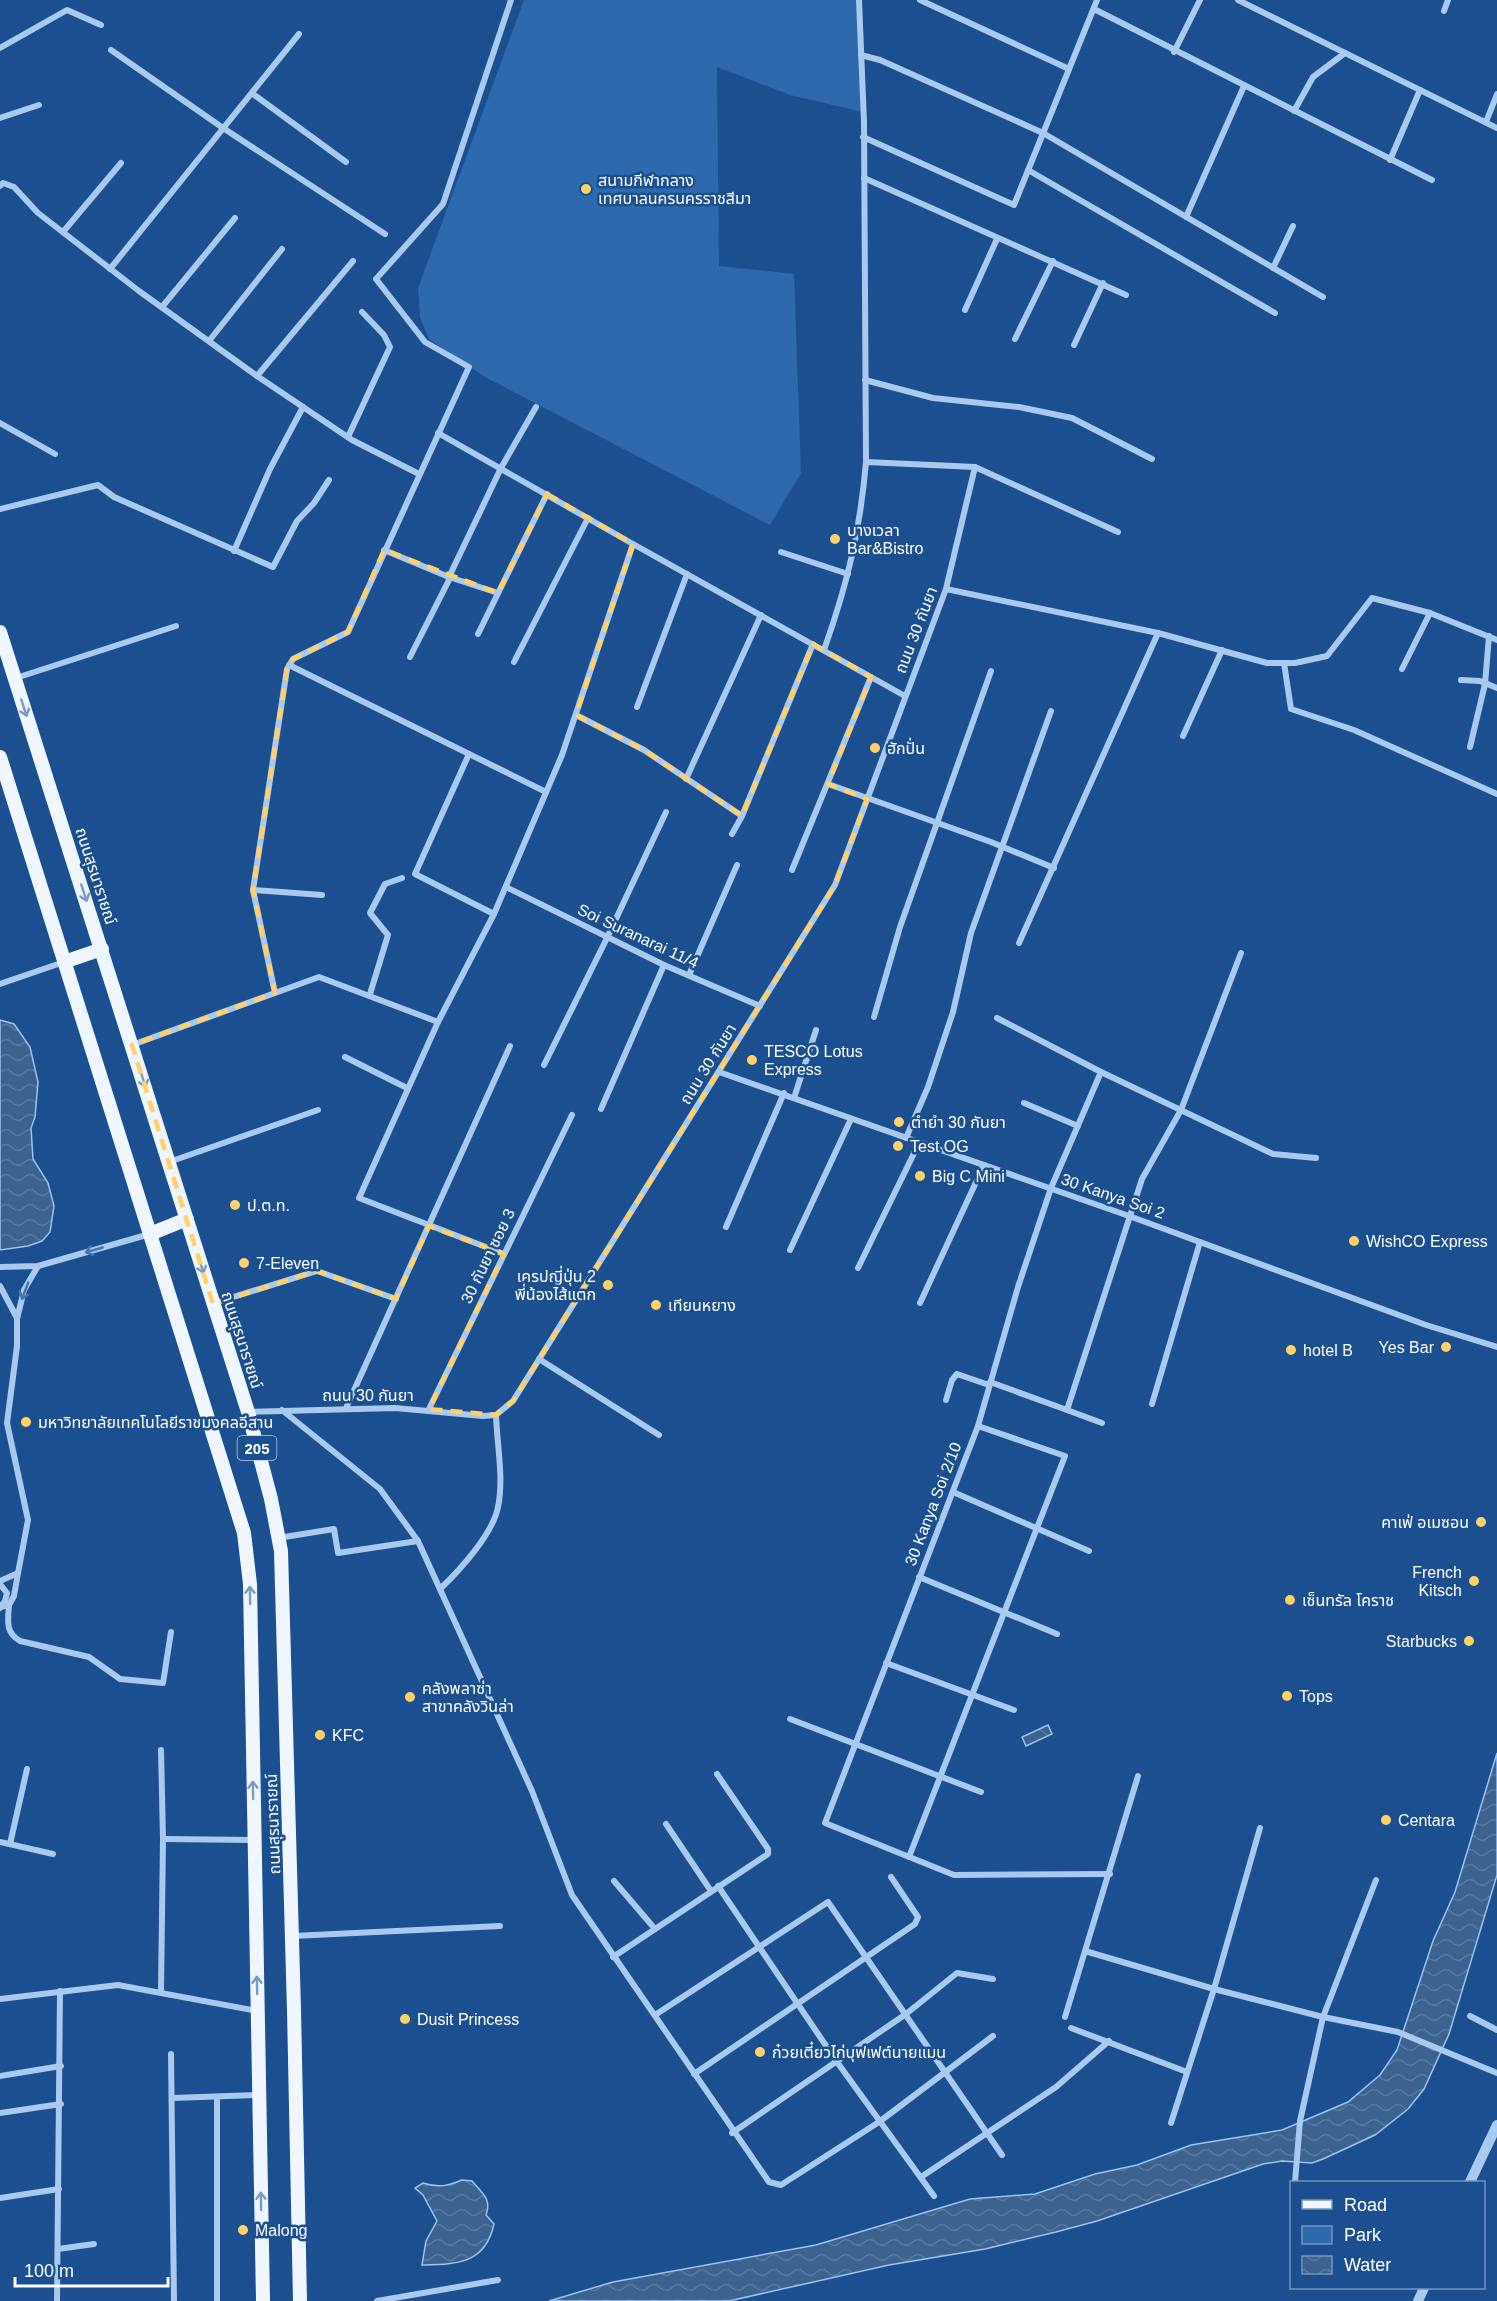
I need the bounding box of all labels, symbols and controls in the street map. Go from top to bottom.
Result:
place label: สนามกีฬากลาง เทศบาลนครนครราชสีมา [598,172,751,207]
marker: สนามกีฬากลาง เทศบาลนครนครราชสีมา [579,182,593,196]
place label: บางเวลา Bar&Bistro [847,522,924,557]
marker: บางเวลา Bar&Bistro [828,532,842,546]
street label: ถนน 30 กันยา [892,584,940,676]
one-way arrow [20,698,31,717]
place label: ฮักปั่น [887,737,925,757]
marker: ฮักปั่น [868,741,882,755]
street label: ถนนสุรนารายณ์ [71,825,120,927]
one-way arrow [79,883,90,902]
street label: Soi Suranarai 11/4 [575,901,701,972]
street label: ถนน 30 กันยา [677,1021,739,1107]
place label: TESCO Lotus Express [764,1043,863,1078]
marker: TESCO Lotus Express [745,1053,759,1067]
one-way arrow [138,1069,149,1088]
place label: ตำยำ 30 กันยา [911,1114,1006,1131]
marker: ตำยำ 30 กันยา [892,1115,906,1129]
place label: Test OG [910,1138,969,1155]
marker: Test OG [891,1139,905,1153]
place label: Big C Mini [932,1168,1005,1185]
marker: Big C Mini [913,1169,927,1183]
street label: 30 Kanya Soi 2 [1059,1170,1167,1222]
place label: ป.ต.ท. [247,1197,290,1214]
marker: ป.ต.ท. [228,1198,242,1212]
street label: 30 กันยา ซอย 3 [458,1206,518,1306]
place label: WishCO Express [1366,1233,1488,1250]
marker: WishCO Express [1347,1234,1361,1248]
one-way arrow [85,1245,104,1256]
one-way arrow [197,1255,208,1274]
place label: 7-Eleven [256,1255,319,1272]
marker: 7-Eleven [237,1256,251,1270]
place label: เครปญี่ปุ่น 2 พี่น้องไส้แตก [515,1265,596,1303]
marker: เครปญี่ปุ่น 2 พี่น้องไส้แตก [601,1278,615,1292]
one-way arrow [19,1282,30,1300]
street label: ถนนสุรนารายณ์ [217,1289,266,1391]
place label: เทียนหยาง [668,1297,736,1314]
marker: เทียนหยาง [649,1298,663,1312]
place label: Yes Bar [1379,1339,1435,1356]
marker: Yes Bar [1439,1340,1453,1354]
place label: hotel B [1303,1342,1353,1359]
marker: hotel B [1284,1343,1298,1357]
street label: ถนน 30 กันยา [322,1387,414,1404]
place label: มหาวิทยาลัยเทคโนโลยีราชมงคลอีสาน [38,1414,273,1431]
marker: มหาวิทยาลัยเทคโนโลยีราชมงคลอีสาน [19,1415,33,1429]
road number: 205 [238,1436,276,1460]
street label: 30 Kanya Soi 2/10 [902,1440,964,1568]
place label: คาเฟ่ อเมซอน [1381,1514,1469,1531]
marker: คาเฟ่ อเมซอน [1474,1515,1488,1529]
place label: French Kitsch [1412,1564,1462,1599]
marker: French Kitsch [1467,1574,1481,1588]
one-way arrow [244,1585,256,1605]
place label: เซ็นทรัล โคราช [1302,1592,1394,1609]
marker: เซ็นทรัล โคราช [1283,1593,1297,1607]
place label: Starbucks [1386,1633,1457,1650]
marker: Starbucks [1462,1634,1476,1648]
place label: คลังพลาซ่า สาขาคลังวินล่า [422,1680,514,1715]
place label: Tops [1299,1688,1333,1705]
marker: Tops [1280,1689,1294,1703]
marker: คลังพลาซ่า สาขาคลังวินล่า [403,1690,417,1704]
place label: KFC [332,1727,364,1744]
marker: KFC [313,1728,327,1742]
street label: ถนนสุรนารายณ์ [263,1773,284,1875]
one-way arrow [248,1780,259,1800]
place label: Centara [1398,1812,1455,1829]
marker: Centara [1379,1813,1393,1827]
one-way arrow [251,1975,263,1995]
place label: Dusit Princess [417,2011,519,2028]
marker: Dusit Princess [398,2012,412,2026]
place label: ก๋วยเตี๋ยวไก่บุฟเฟต์นายแมน [772,2041,946,2062]
marker: ก๋วยเตี๋ยวไก่บุฟเฟต์นายแมน [753,2045,767,2059]
legend [1290,2181,1485,2289]
one-way arrow [255,2191,267,2211]
text: Road [1344,2195,1387,2215]
place label: Malong [255,2222,307,2239]
marker: Malong [236,2223,250,2237]
text: Park [1344,2225,1382,2245]
scale bar [15,2250,168,2288]
text: Water [1344,2255,1391,2275]
text: 100 m [24,2261,74,2281]

